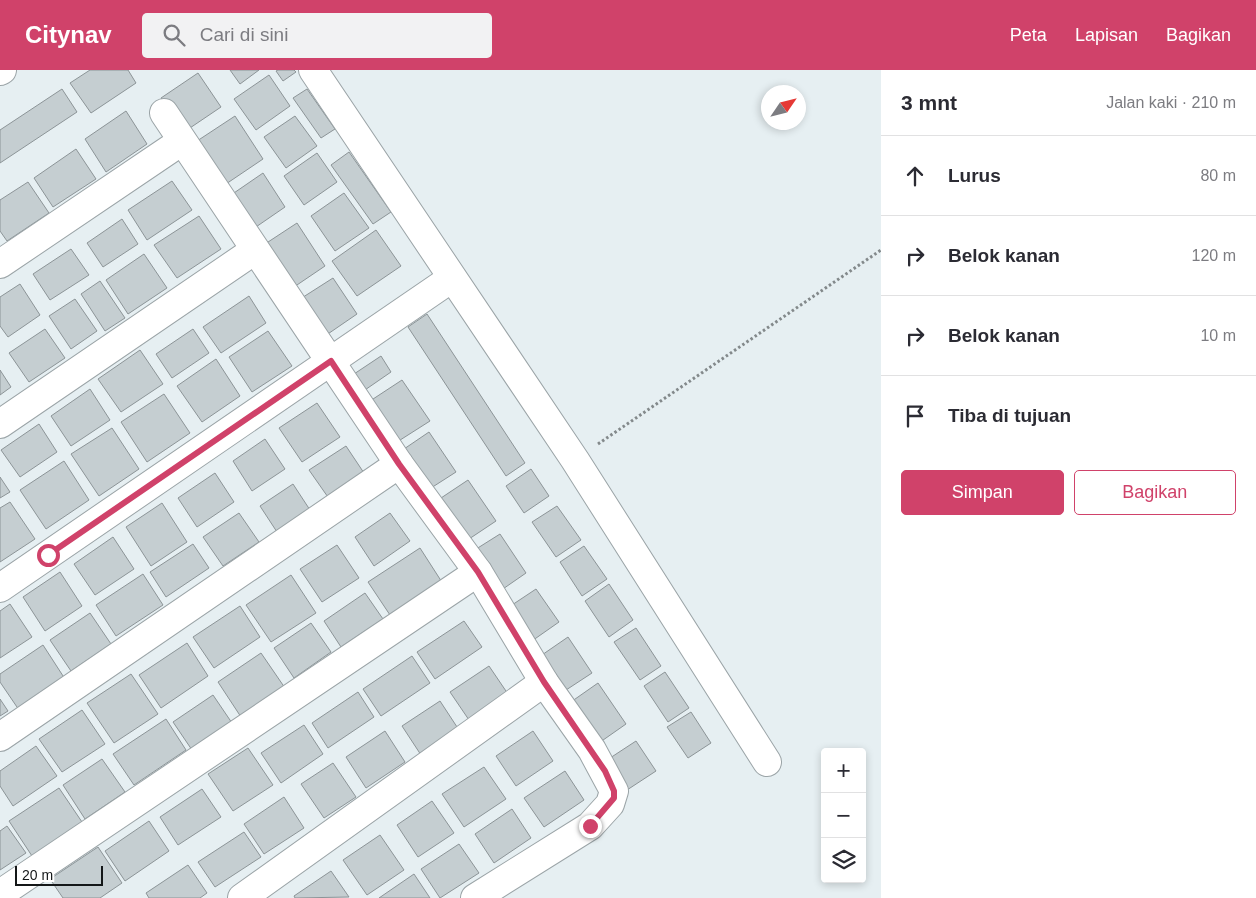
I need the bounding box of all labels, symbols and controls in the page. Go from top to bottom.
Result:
search box [142,13,492,58]
text: Citynav [25,21,112,48]
icon: search [160,21,188,49]
text: Cari di sini [200,24,288,45]
text: Peta [1010,25,1047,45]
text: Lapisan [1075,25,1138,45]
text: Bagikan [1166,25,1231,45]
north arrow [761,85,806,130]
text: 3 mnt [901,91,957,114]
text: Jalan kaki · 210 m [1106,94,1236,111]
icon: ahead [901,162,929,190]
text: Lurus [948,165,1001,186]
text: 80 m [1200,167,1236,184]
icon: right [901,242,929,270]
text: Belok kanan [948,245,1060,266]
text: 120 m [1192,247,1236,264]
icon: right [901,322,929,350]
text: Belok kanan [948,325,1060,346]
text: 10 m [1200,327,1236,344]
icon: arrive [901,402,929,430]
text: Tiba di tujuan [948,405,1071,426]
button: Simpan [901,470,1064,515]
button: Bagikan [1074,470,1236,515]
route start [37,544,60,567]
map controls [821,748,866,883]
button: + [821,748,866,793]
button: − [821,793,866,838]
route end [579,815,602,838]
button: layers [821,838,866,883]
scale bar [15,863,102,886]
text: 20 m [22,867,53,883]

